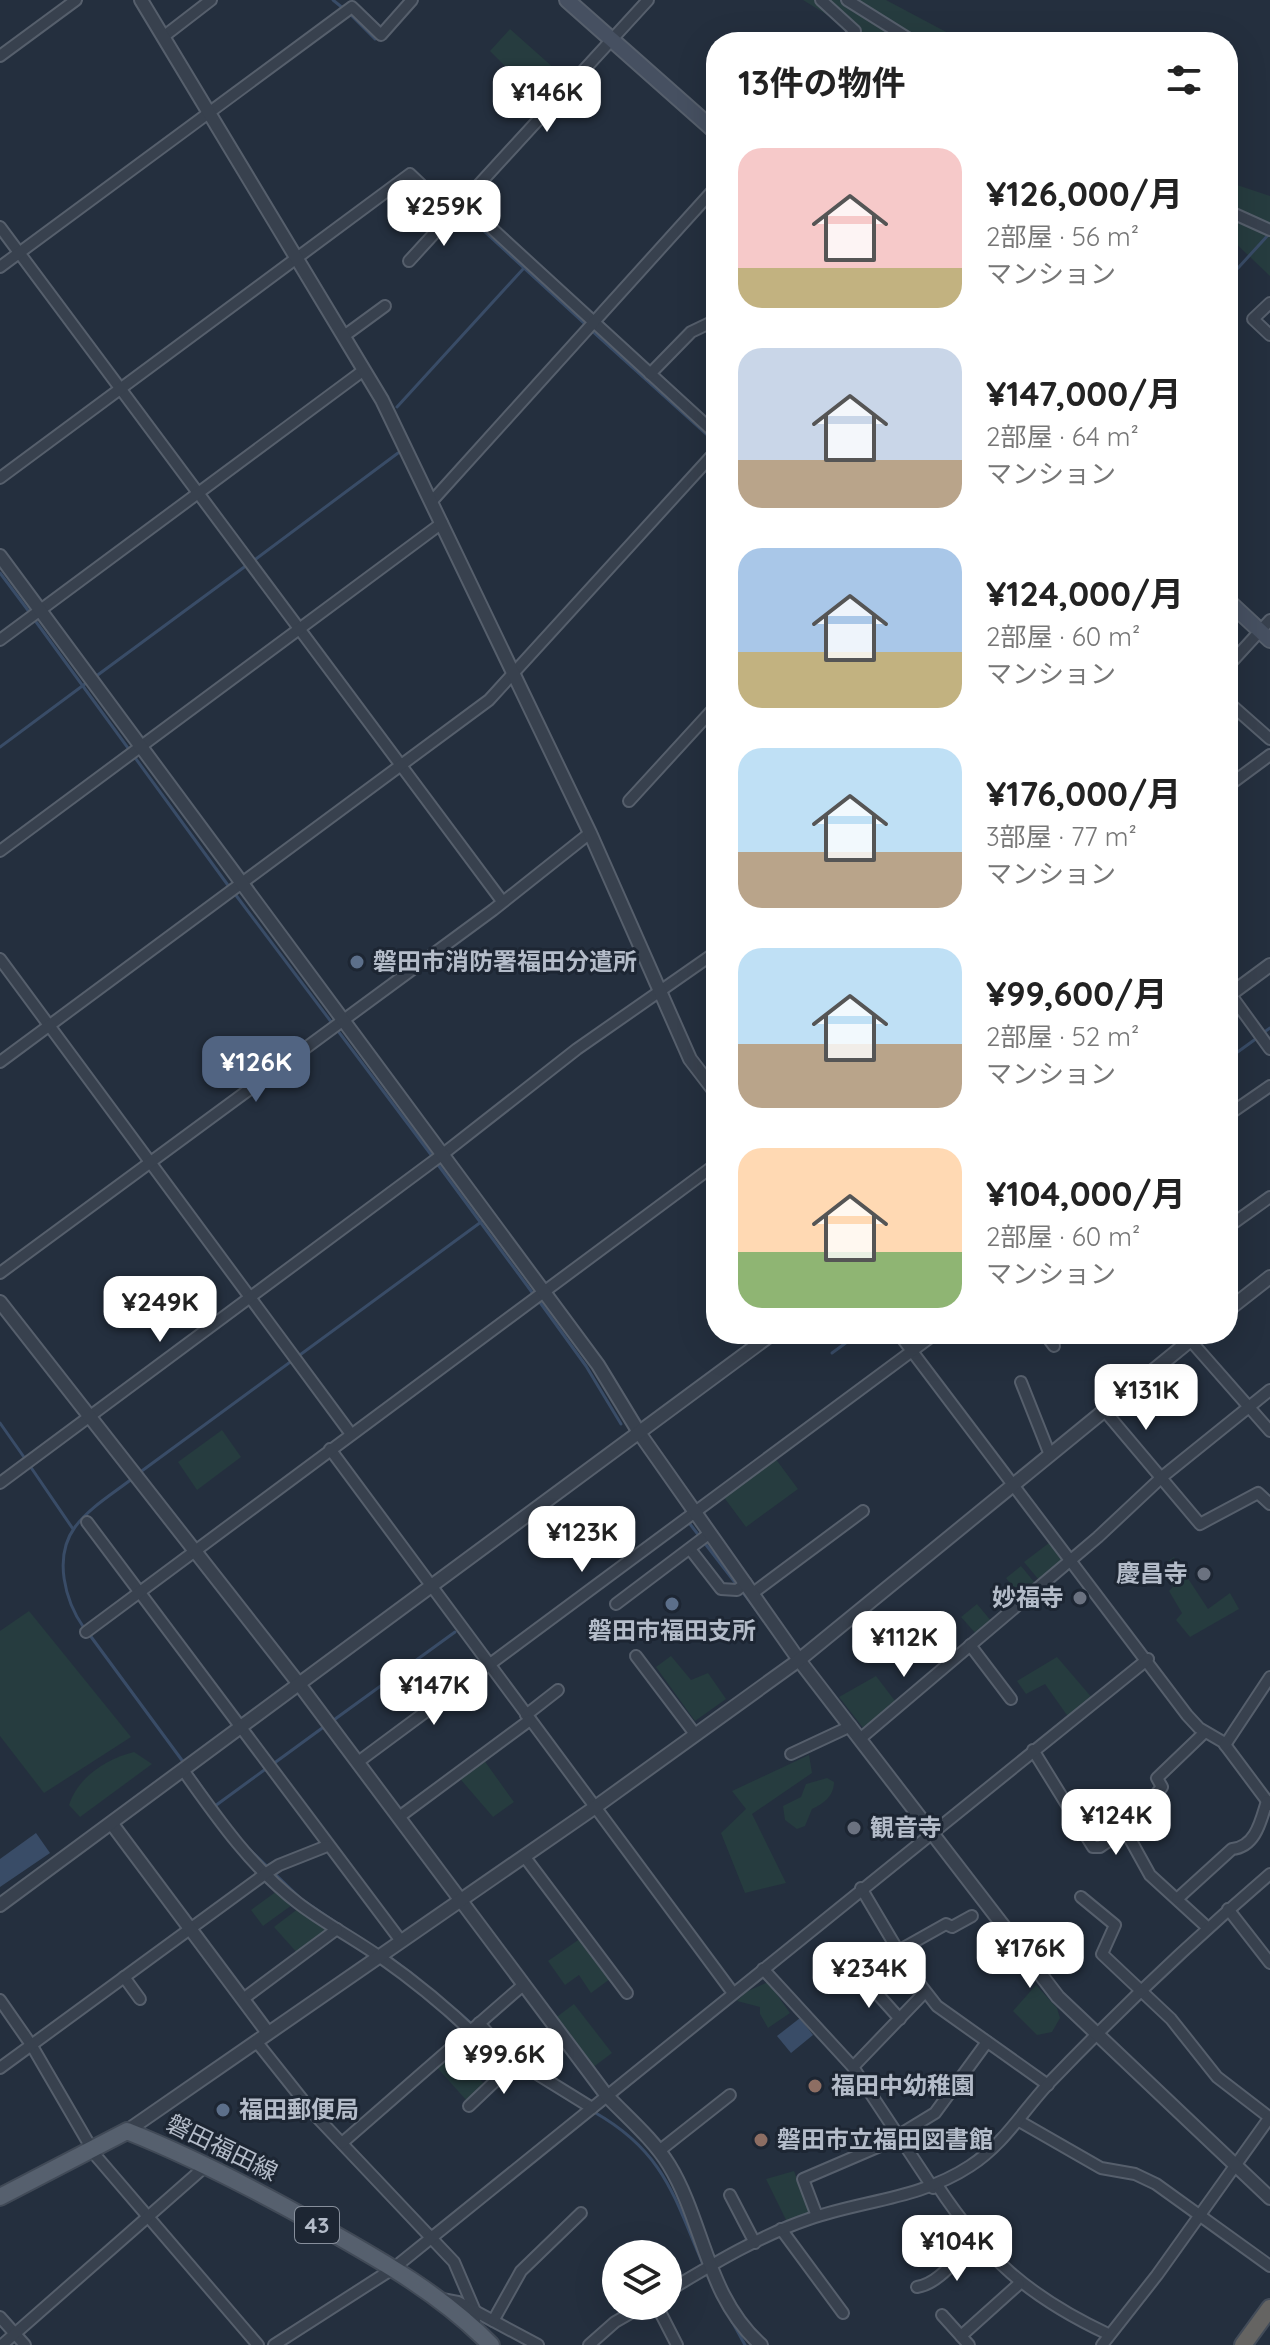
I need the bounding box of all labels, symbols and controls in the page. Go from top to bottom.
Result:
icon: filters [1162,58,1206,102]
text: 13件の物件 [738,61,905,104]
pin: ¥146K [491,66,603,134]
text: ¥146K [511,75,583,108]
text: ¥126,000/月 [986,172,1183,215]
pin: ¥259K [388,180,500,248]
icon: home [802,180,898,276]
text: ¥259K [405,189,483,222]
text: 2部屋 · 56 m² [986,220,1139,253]
text: マンション [986,257,1116,290]
text: ¥147,000/月 [986,372,1181,415]
icon: home [802,380,898,476]
text: 2部屋 · 64 m² [986,420,1139,453]
text: マンション [986,457,1116,490]
text: ¥124,000/月 [986,572,1184,615]
icon: home [802,580,898,676]
text: 2部屋 · 60 m² [986,620,1140,653]
text: マンション [986,657,1116,690]
text: ¥176,000/月 [986,772,1181,815]
icon: home [802,780,898,876]
text: 3部屋 · 77 m² [986,820,1137,853]
text: マンション [986,857,1116,890]
place label: 磐田市消防署福田分遣所 [373,946,637,976]
marker: 磐田市消防署福田分遣所 [348,953,366,971]
text: ¥99,600/月 [986,972,1167,1015]
icon: home [802,980,898,1076]
text: 2部屋 · 52 m² [986,1020,1139,1053]
pin: ¥126K [200,1036,312,1104]
text: ¥126K [220,1045,292,1078]
text: マンション [986,1057,1116,1090]
text: ¥104,000/月 [986,1172,1186,1215]
icon: home [802,1180,898,1276]
text: 2部屋 · 60 m² [986,1220,1140,1253]
text: マンション [986,1257,1116,1290]
pin: ¥249K [104,1276,216,1344]
text: ¥249K [122,1285,198,1318]
pin: ¥131K [1090,1364,1202,1432]
text: ¥131K [1113,1373,1179,1406]
pin: ¥123K [526,1506,638,1574]
text: ¥123K [546,1515,618,1548]
place label: 慶昌寺 [1116,1558,1188,1588]
marker: 慶昌寺 [1195,1565,1213,1583]
place label: 妙福寺 [992,1582,1064,1612]
marker: 妙福寺 [1071,1589,1089,1607]
marker: 磐田市福田支所 [663,1595,681,1613]
pin: ¥112K [848,1611,960,1679]
place label: 磐田市福田支所 [588,1615,756,1645]
text: ¥112K [870,1620,938,1653]
pin: ¥147K [378,1659,490,1727]
text: ¥147K [398,1668,470,1701]
pin: ¥124K [1060,1789,1172,1857]
text: ¥124K [1080,1798,1152,1831]
place label: 観音寺 [870,1812,942,1842]
marker: 観音寺 [845,1819,863,1837]
pin: ¥176K [974,1922,1086,1990]
text: ¥176K [995,1931,1065,1964]
pin: ¥234K [813,1942,925,2010]
text: ¥234K [831,1951,907,1984]
pin: ¥99.6K [439,2028,569,2096]
text: ¥99.6K [463,2037,545,2070]
place label: 福田中幼稚園 [831,2070,975,2100]
marker: 福田中幼稚園 [806,2077,824,2095]
place label: 福田郵便局 [239,2094,359,2124]
marker: 福田郵便局 [214,2101,232,2119]
street label: 磐田福田線 [162,2107,283,2187]
place label: 磐田市立福田図書館 [777,2124,993,2154]
marker: 磐田市立福田図書館 [752,2131,770,2149]
road number: 43 [295,2207,339,2243]
pin: ¥104K [901,2215,1013,2283]
text: ¥104K [920,2224,994,2257]
map controls [602,2240,682,2320]
button: layers [602,2240,682,2320]

